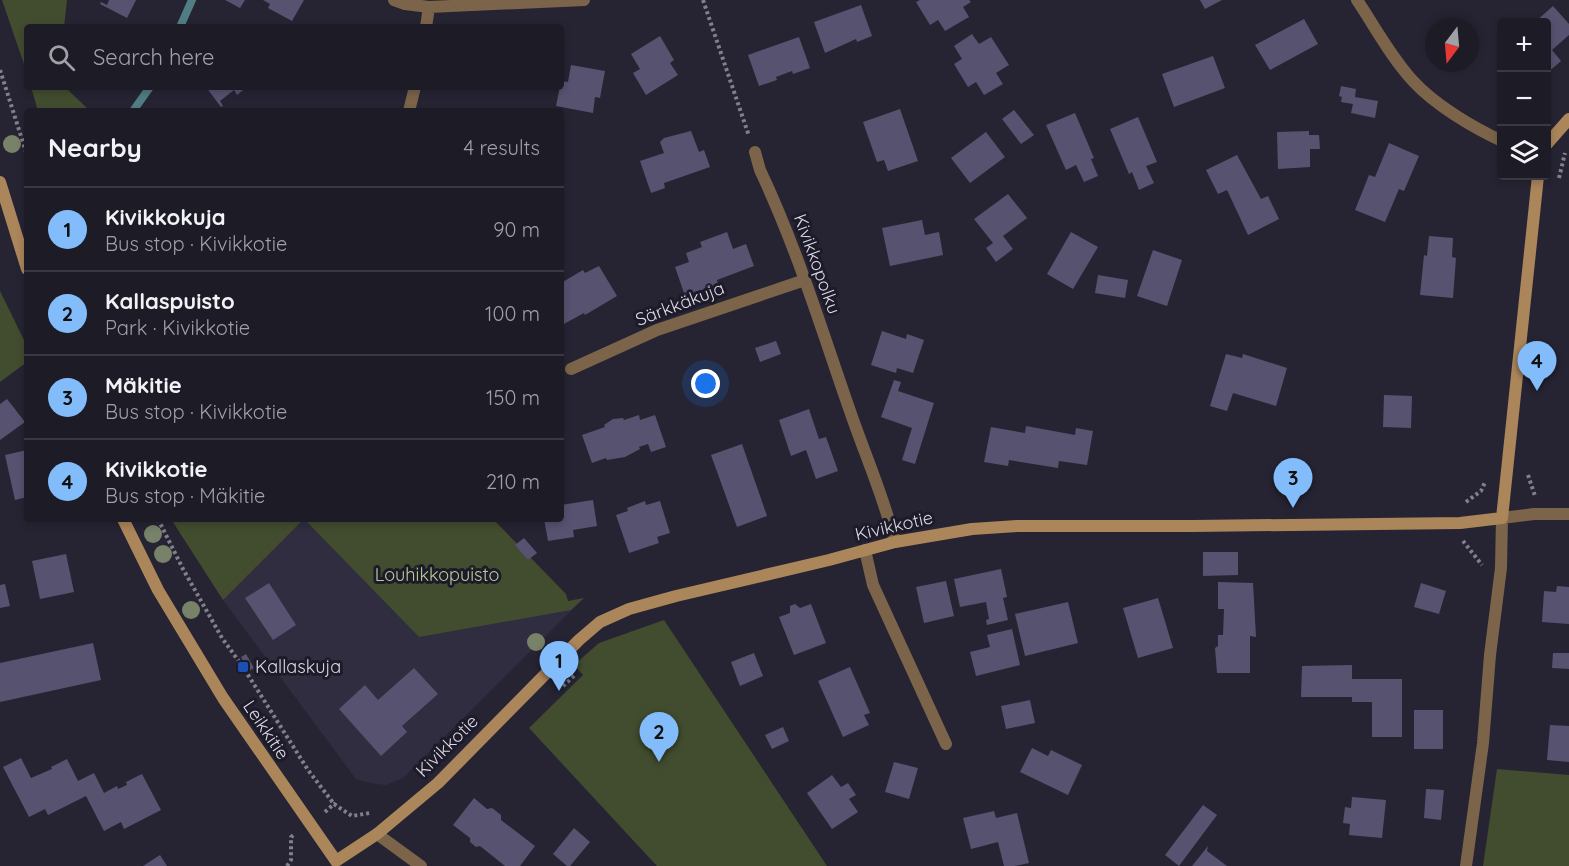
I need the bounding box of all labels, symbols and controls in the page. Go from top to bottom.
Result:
north arrow [1425,18,1479,72]
map controls [1497,18,1551,180]
button: + [1497,18,1551,72]
search box [24,24,564,90]
icon: search [45,41,78,74]
text: Search here [93,43,214,71]
button: − [1497,72,1551,126]
button: layers [1497,126,1551,180]
text: Nearby [48,131,142,164]
text: 4 results [464,135,540,160]
text: Kivikkokuja [105,203,226,231]
street label: Kivikkopolku [789,211,846,317]
text: 1 [64,217,71,242]
text: 90 m [493,217,540,242]
text: Bus stop · Kivikkotie [105,231,287,256]
street label: Särkkäkuja [632,276,728,331]
text: Kallaspuisto [105,287,235,315]
text: 2 [62,301,73,326]
text: 100 m [485,301,540,326]
text: Park · Kivikkotie [105,315,250,340]
pin: 4 [1518,342,1556,391]
your location [691,369,720,398]
text: Mäkitie [105,371,182,399]
text: 3 [62,385,73,410]
text: 150 m [486,385,540,410]
text: Bus stop · Kivikkotie [105,399,287,424]
text: Kivikkotie [105,455,208,483]
pin: 3 [1274,458,1312,508]
text: 4 [62,469,73,494]
text: 210 m [486,469,540,494]
text: Bus stop · Mäkitie [105,483,265,508]
street label: Kivikkotie [853,505,935,546]
park label: Louhikkopuisto [375,563,499,586]
pin: 1 [540,642,578,691]
place label: Kallaskuja [255,655,341,678]
marker: Kallaskuja [236,660,250,674]
street label: Leikkitie [238,696,295,764]
street label: Kivikkotie [411,710,483,782]
pin: 2 [640,712,678,762]

